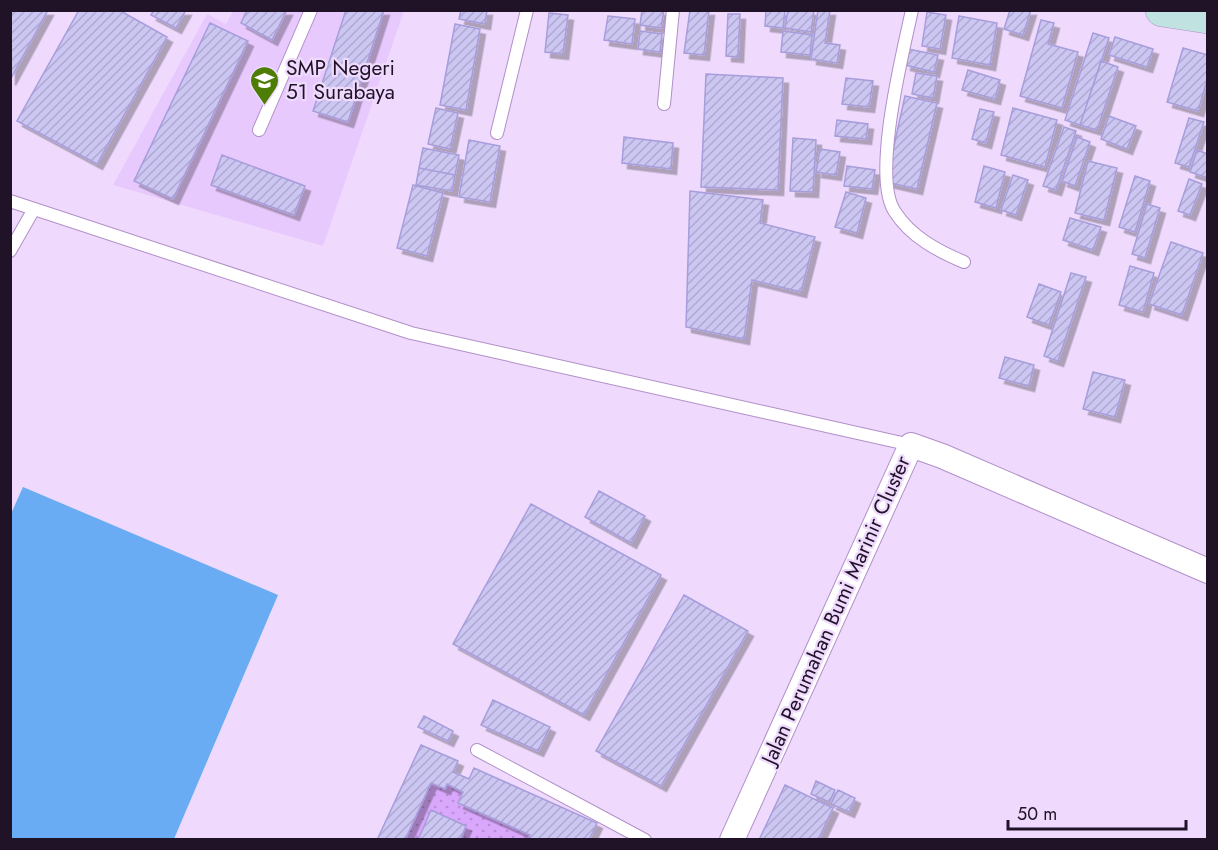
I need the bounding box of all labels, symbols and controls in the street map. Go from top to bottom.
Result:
place label: SMP Negeri 51 Surabaya [286,53,395,107]
school or university icon: SMP Negeri 51 Surabaya [249,64,281,106]
street label: Jalan Perumahan Bumi Marinir Cluster [753,450,918,772]
scale bar [1008,793,1186,831]
text: 50 m [1017,801,1057,827]

